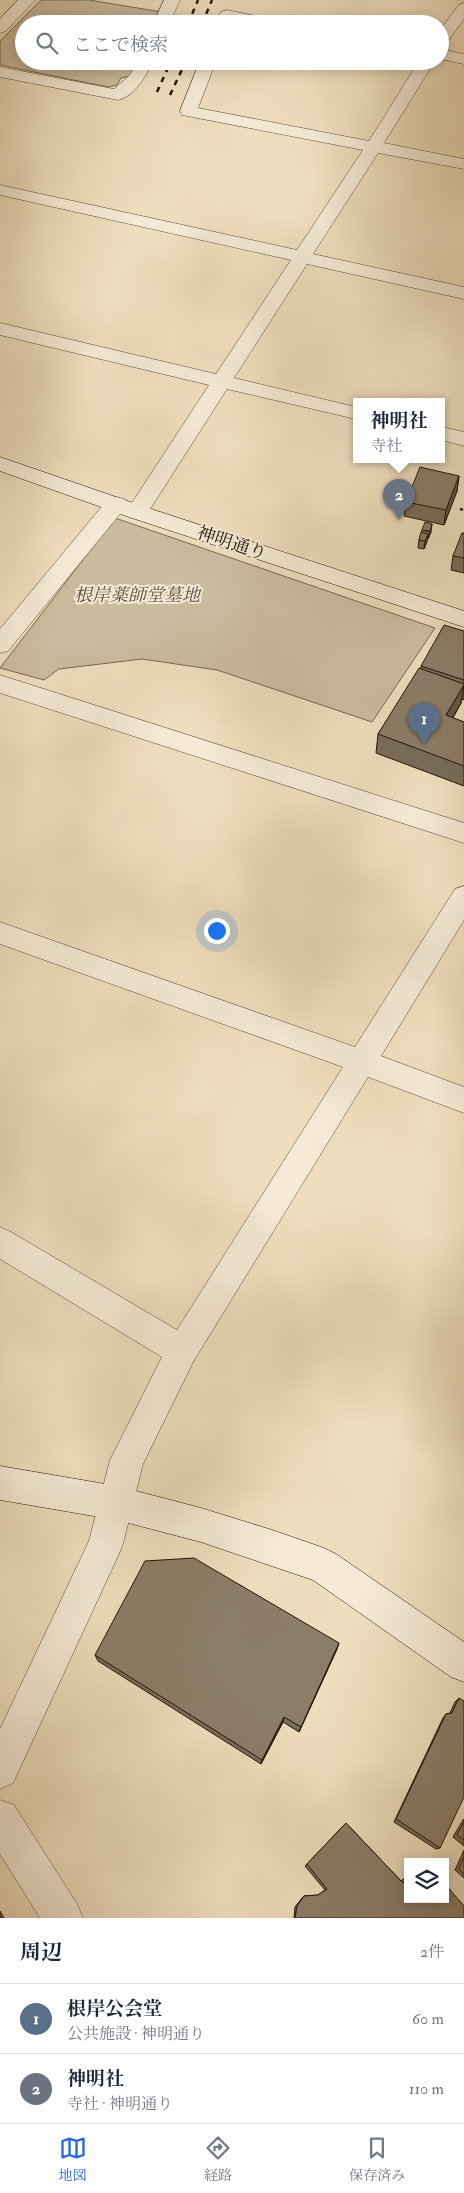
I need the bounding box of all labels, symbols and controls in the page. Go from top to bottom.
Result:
search box [15,15,449,70]
icon: search [33,29,61,57]
text: ここで検索 [73,33,168,57]
popup [353,398,445,463]
text: 神明社 [370,409,428,433]
text: 寺社 [370,436,403,456]
pin: 2 [383,479,415,520]
street label: 神明通り [194,521,270,566]
park label: 根岸薬師堂墓地 [74,584,202,607]
pin: 1 [408,703,440,744]
your location [204,918,230,944]
map controls [404,1858,449,1903]
button: layers [404,1858,449,1903]
text: 周辺 [20,1939,62,1966]
text: 2件 [420,1942,444,1962]
text: 根岸公会堂 [67,1997,162,2021]
text: 1 [33,2009,39,2029]
text: 60 m [412,2009,444,2029]
text: 公共施設 · 神明通り [67,2024,205,2044]
text: 神明社 [67,2067,124,2091]
text: 2 [32,2079,40,2099]
text: 110 m [409,2079,444,2099]
text: 寺社 · 神明通り [67,2094,173,2114]
tab: 地図 [59,2134,87,2184]
tab: 経路 [204,2134,232,2184]
tab: 保存済み [349,2134,405,2184]

